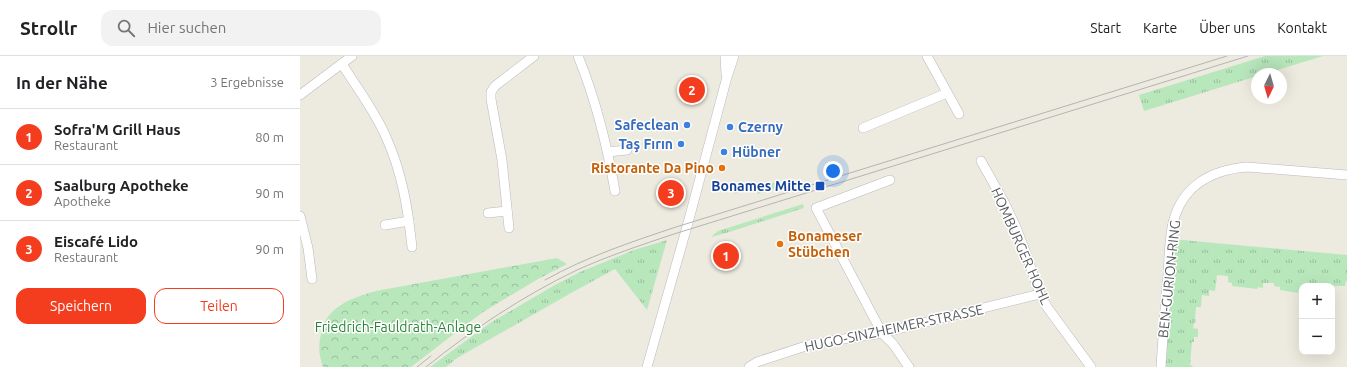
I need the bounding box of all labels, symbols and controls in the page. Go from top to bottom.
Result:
search box [101,10,381,46]
text: Strollr [20,17,77,39]
icon: search [115,17,137,39]
text: Hier suchen [147,19,226,36]
text: Start [1090,20,1121,36]
text: Karte [1143,20,1177,36]
text: Über uns [1199,20,1255,36]
text: Kontakt [1277,20,1327,36]
north arrow [1251,68,1287,104]
text: In der Nähe [16,73,108,92]
text: 3 Ergebnisse [210,75,284,89]
pin: 2 [679,75,705,105]
place label: Safeclean [615,117,679,133]
place label: Czerny [738,119,784,135]
marker: Safeclean [682,120,692,130]
text: Sofra'M Grill Haus [54,121,181,138]
marker: Czerny [725,122,735,132]
text: 1 [25,130,33,144]
text: 80 m [255,130,284,144]
place label: Taş Fırın [618,136,673,153]
text: Restaurant [54,138,118,152]
marker: Taş Fırın [676,139,686,149]
place label: Hübner [732,144,781,160]
marker: Hübner [719,147,729,157]
place label: Ristorante Da Pino [591,160,714,176]
your location [823,161,843,181]
marker: Ristorante Da Pino [717,163,727,173]
text: Saalburg Apotheke [54,177,189,194]
pin: 3 [658,178,684,208]
place label: Bonames Mitte [711,178,811,194]
marker: Bonames Mitte [814,180,826,192]
street label: HOMBURGER HOHL [988,185,1054,307]
text: 2 [25,186,33,200]
text: 90 m [255,186,284,200]
text: Apotheke [54,194,111,208]
street label: BEN-GURION-RING [1155,219,1183,339]
place label: Bonameser Stübchen [788,228,862,260]
text: Eiscafé Lido [54,233,138,250]
marker: Bonameser Stübchen [775,239,785,249]
pin: 1 [713,241,739,271]
text: 3 [25,242,33,256]
text: 90 m [255,242,284,256]
text: Restaurant [54,250,118,264]
map controls [1299,283,1335,355]
button: + [1299,283,1335,319]
button: Speichern [16,288,146,324]
button: Teilen [154,288,284,324]
street label: HUGO-SINZHEIMER-STRASSE [803,301,985,355]
park label: Friedrich-Fauldrath-Anlage [315,319,481,335]
button: − [1299,319,1335,355]

